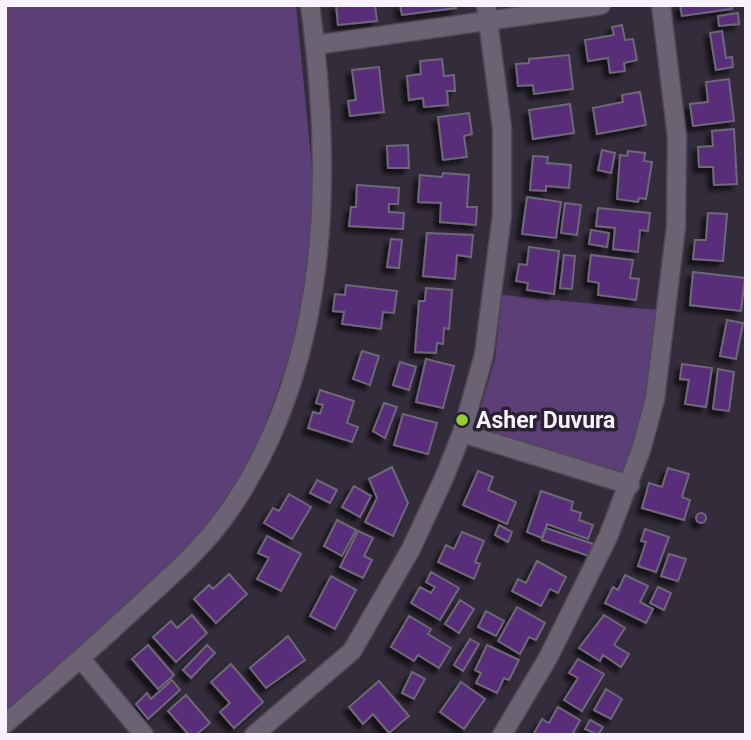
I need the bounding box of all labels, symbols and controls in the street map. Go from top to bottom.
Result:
place label: Asher Duvura [476,407,615,434]
marker: Asher Duvura [454,412,470,428]

